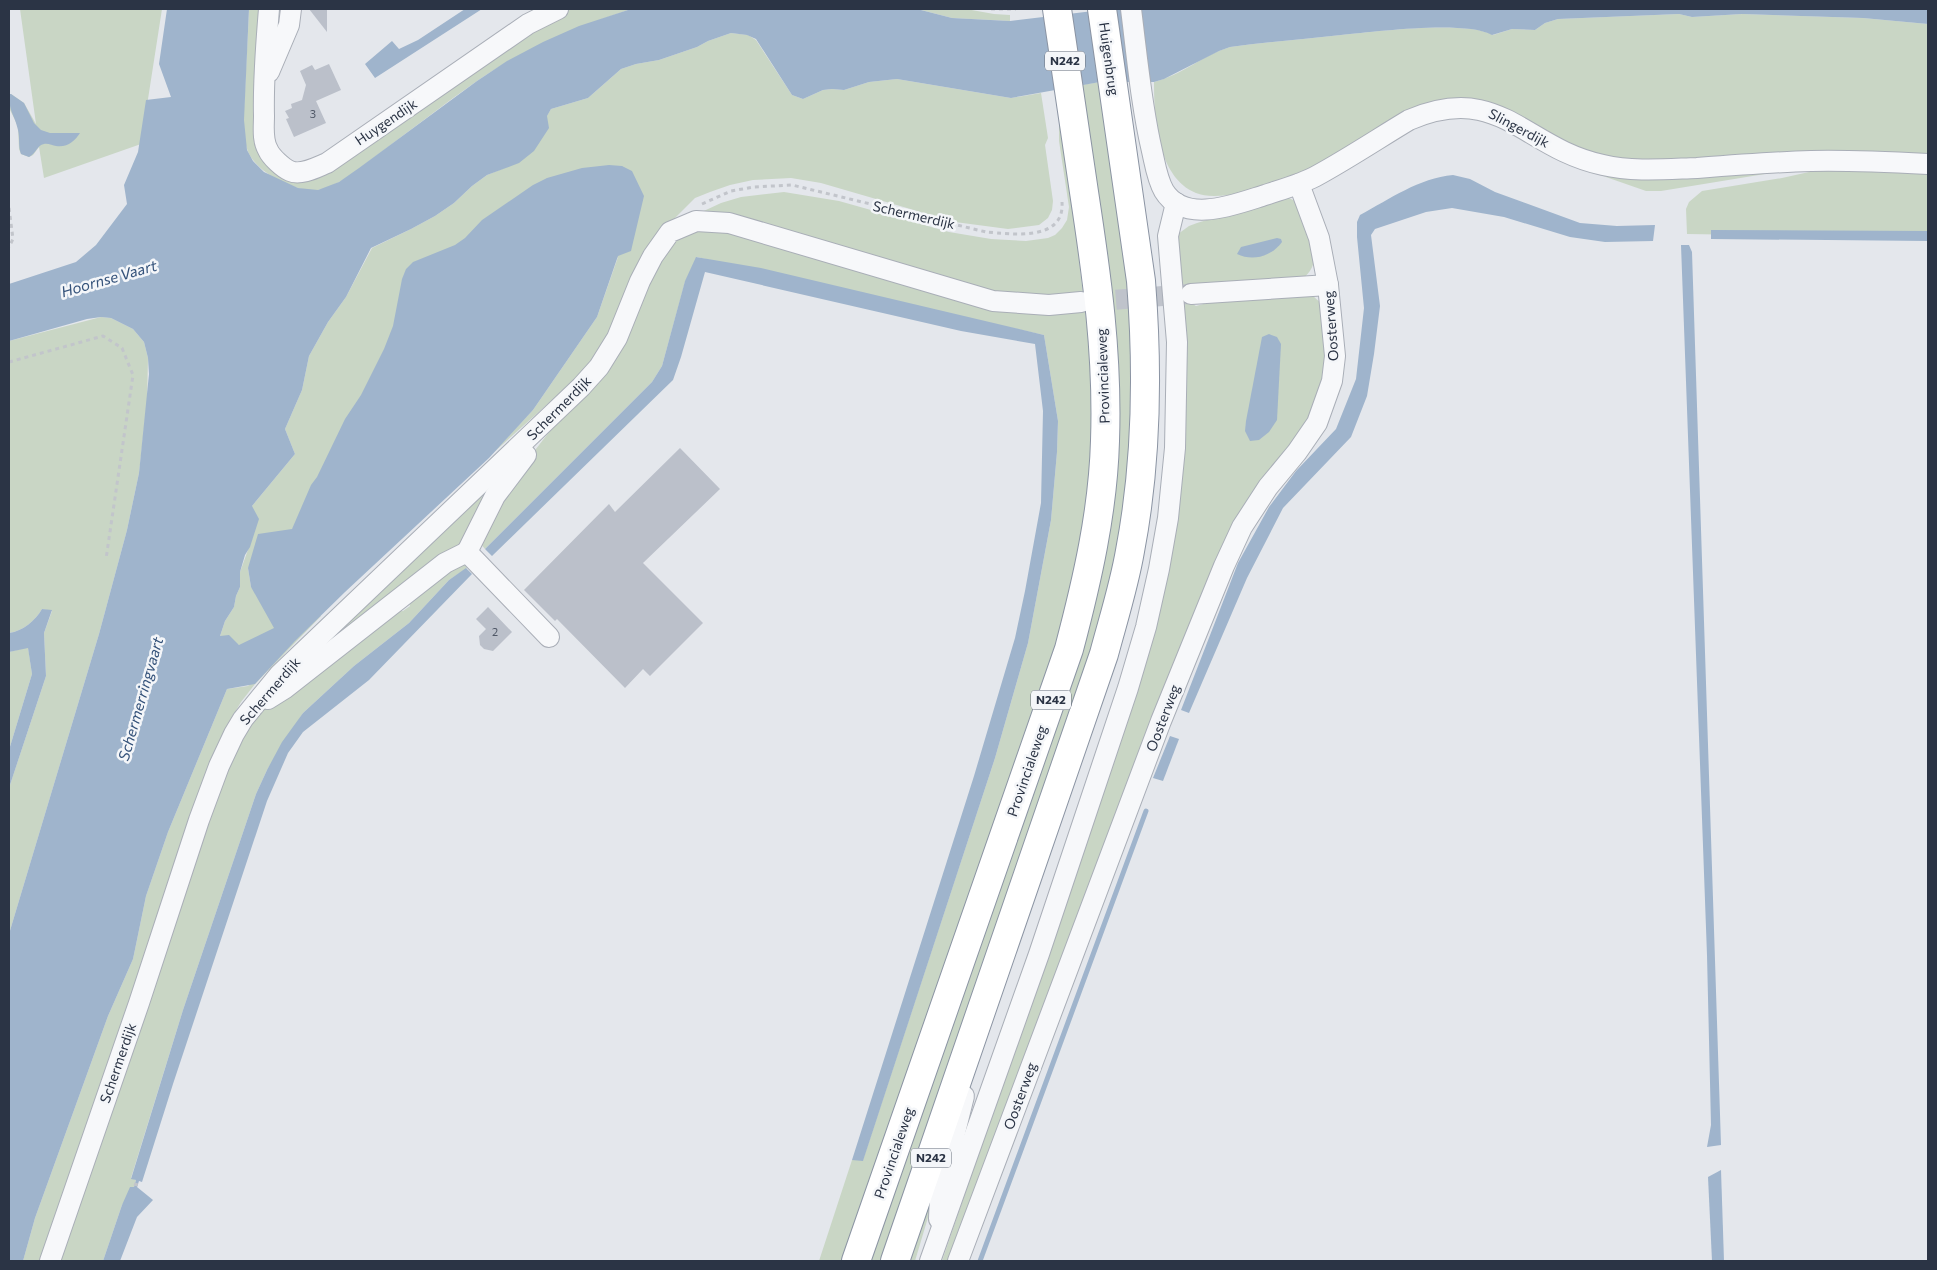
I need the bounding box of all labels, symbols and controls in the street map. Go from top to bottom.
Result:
street label: Huigenbrug [1096,21,1123,97]
road number: N242 [1045,51,1085,70]
street label: Huygendijk [352,94,420,149]
street label: Slingerdijk [1486,104,1553,151]
house number: 3 [310,107,316,120]
street label: Schermerdijk [871,197,957,232]
water label: Hoornse Vaart [59,256,159,300]
street label: Oosterweg [1320,290,1341,362]
street label: Provincialeweg [1092,328,1113,424]
street label: Schermerdijk [523,372,595,443]
house number: 2 [492,625,498,638]
water label: Schermerringvaart [114,634,167,763]
street label: Schermerdijk [236,653,304,728]
street label: Oosterweg [1142,681,1183,754]
road number: N242 [1031,690,1071,710]
street label: Provincialeweg [1003,722,1050,819]
street label: Schermerdijk [96,1020,139,1105]
street label: Oosterweg [999,1059,1040,1132]
street label: Provincialeweg [870,1104,917,1201]
road number: N242 [911,1148,951,1168]

